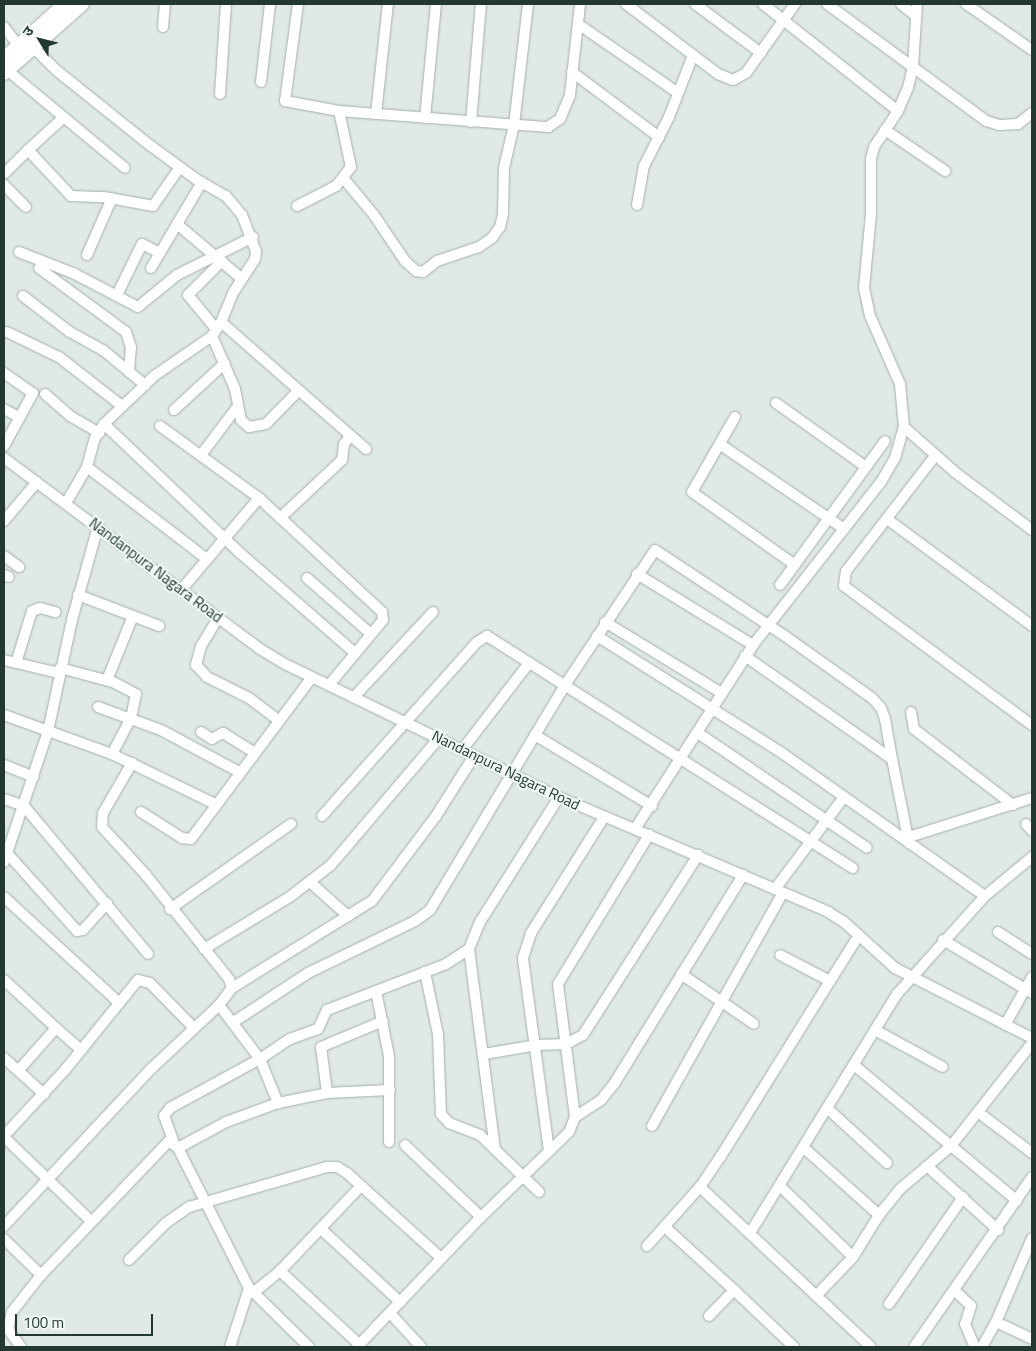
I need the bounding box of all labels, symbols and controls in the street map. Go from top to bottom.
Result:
north arrow [15,15,65,65]
text: उ [17,21,38,40]
street label: Nandanpura Nagara Road [86,514,226,626]
street label: Nandanpura Nagara Road [429,726,583,814]
scale bar [18,1304,155,1336]
text: 100 m [23,1311,64,1334]

